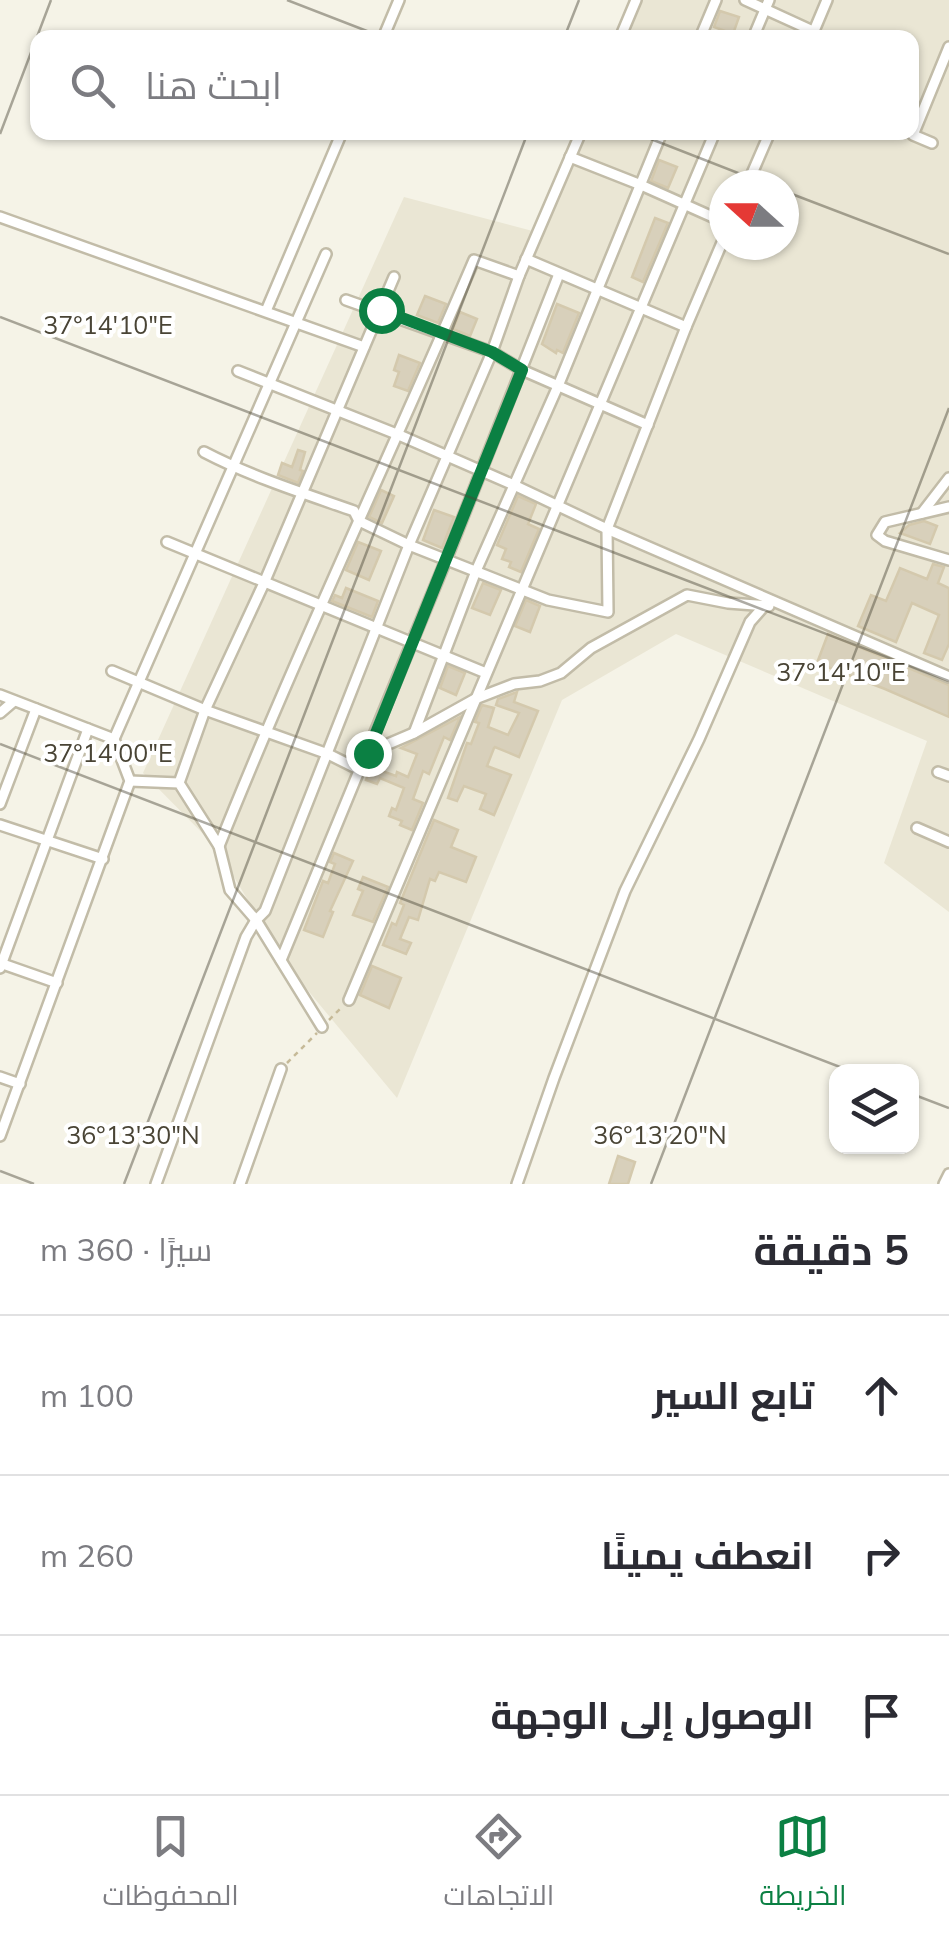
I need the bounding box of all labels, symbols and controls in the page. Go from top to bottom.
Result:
search box [30,30,919,140]
icon: search [65,58,120,113]
text: ابحث هنا [145,61,282,109]
north arrow [709,170,799,260]
route start [359,288,405,334]
text: 37°14'10"E [43,309,173,340]
text: 37°14'10"E [776,656,906,687]
route end [346,731,392,777]
text: 37°14'00"E [43,737,173,768]
map controls [829,1064,919,1154]
button: layers [829,1064,919,1154]
text: 36°13'30"N [66,1119,200,1150]
text: 36°13'20"N [593,1119,727,1150]
text: 5 دقيقة [754,1223,909,1276]
text: سيرًا · 360 m [40,1229,212,1269]
icon: ahead [854,1368,909,1423]
text: تابع السير [652,1371,814,1419]
text: 100 m [40,1375,134,1415]
icon: right [854,1528,909,1583]
text: انعطف يمينًا [601,1531,814,1579]
text: 260 m [40,1535,134,1575]
icon: arrive [854,1688,909,1743]
text: الوصول إلى الوجهة [490,1691,814,1739]
tab: المحفوظات [102,1809,239,1921]
tab: الاتجاهات [444,1809,554,1921]
tab: الخريطة [759,1809,847,1921]

